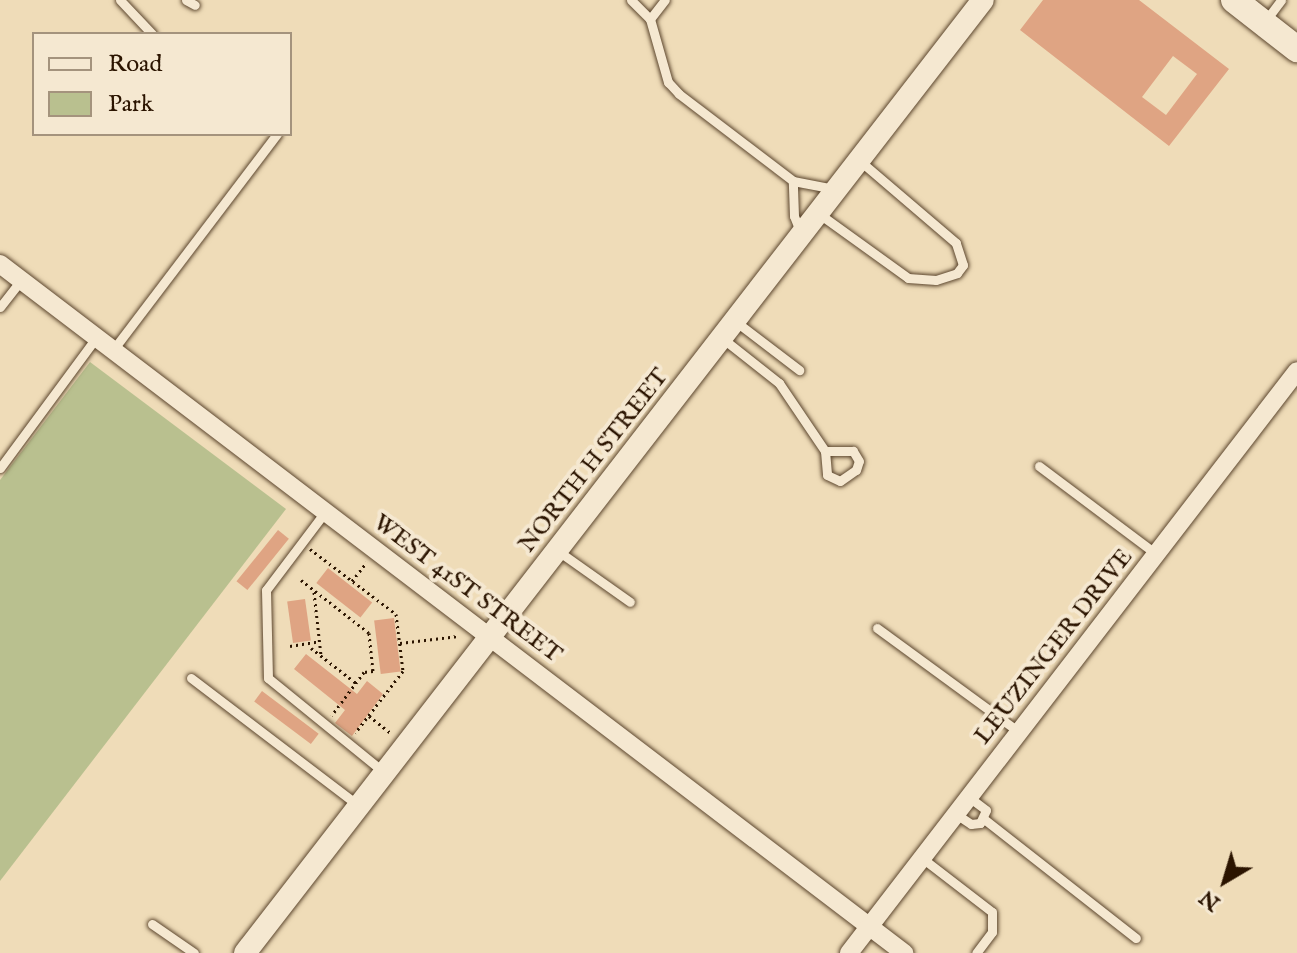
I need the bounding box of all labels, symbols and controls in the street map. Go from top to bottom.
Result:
legend [32,32,292,136]
text: Road [108,49,162,80]
text: Park [108,89,154,120]
street label: NORTH H STREET [513,363,675,559]
street label: WEST 41ST STREET [367,509,567,669]
street label: LEUZINGER DRIVE [969,544,1139,750]
north arrow [1185,841,1265,921]
text: N [1194,883,1226,917]

